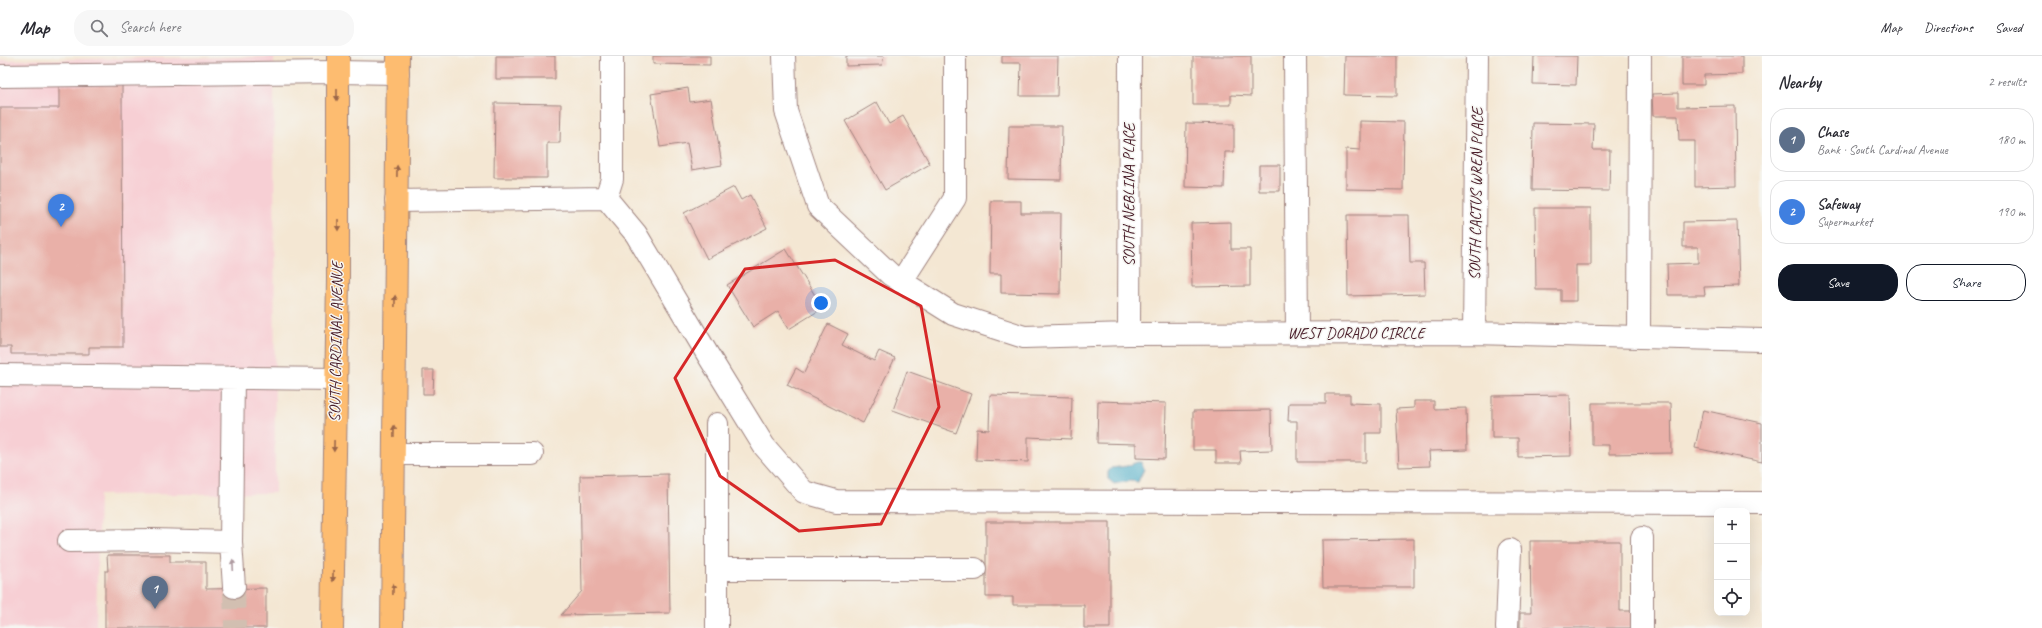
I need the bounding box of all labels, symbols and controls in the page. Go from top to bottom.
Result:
search box [74,10,354,46]
text: Map [20,16,50,40]
icon: search [88,17,110,39]
text: Search here [120,18,181,37]
text: Map [1881,19,1902,36]
text: Directions [1924,19,1973,36]
text: Saved [1995,19,2022,36]
text: Nearby [1778,72,1821,93]
text: 2 results [1988,74,2026,90]
one-way arrow [334,89,340,102]
street label: SOUTH CACTUS WREN PLACE [1464,105,1488,280]
street label: SOUTH NEBLINA PLACE [1119,121,1139,266]
text: Chase [1817,123,1848,142]
text: 1 [1789,132,1795,148]
text: 180 m [1997,132,2025,148]
text: Bank · South Cardinal Avenue [1817,142,1948,158]
one-way arrow [394,164,400,177]
pin: 2 [48,194,74,227]
text: Safeway [1817,195,1860,214]
text: 2 [1789,204,1795,220]
text: 190 m [1997,204,2025,220]
text: Supermarket [1817,214,1872,230]
one-way arrow [335,219,341,232]
street label: SOUTH CARDINAL AVENUE [325,260,347,422]
button: Save [1778,264,1898,301]
button: Share [1906,264,2026,301]
your location [811,293,831,313]
one-way arrow [392,295,399,307]
street label: WEST DORADO CIRCLE [1288,323,1427,343]
one-way arrow [391,424,397,437]
one-way arrow [331,440,338,452]
map controls [1714,508,1750,616]
button: + [1714,508,1750,544]
button: − [1714,544,1750,580]
one-way arrow [229,559,236,571]
one-way arrow [329,570,336,582]
pin: 1 [142,576,168,609]
button: locate [1714,580,1750,616]
one-way arrow [390,582,396,595]

